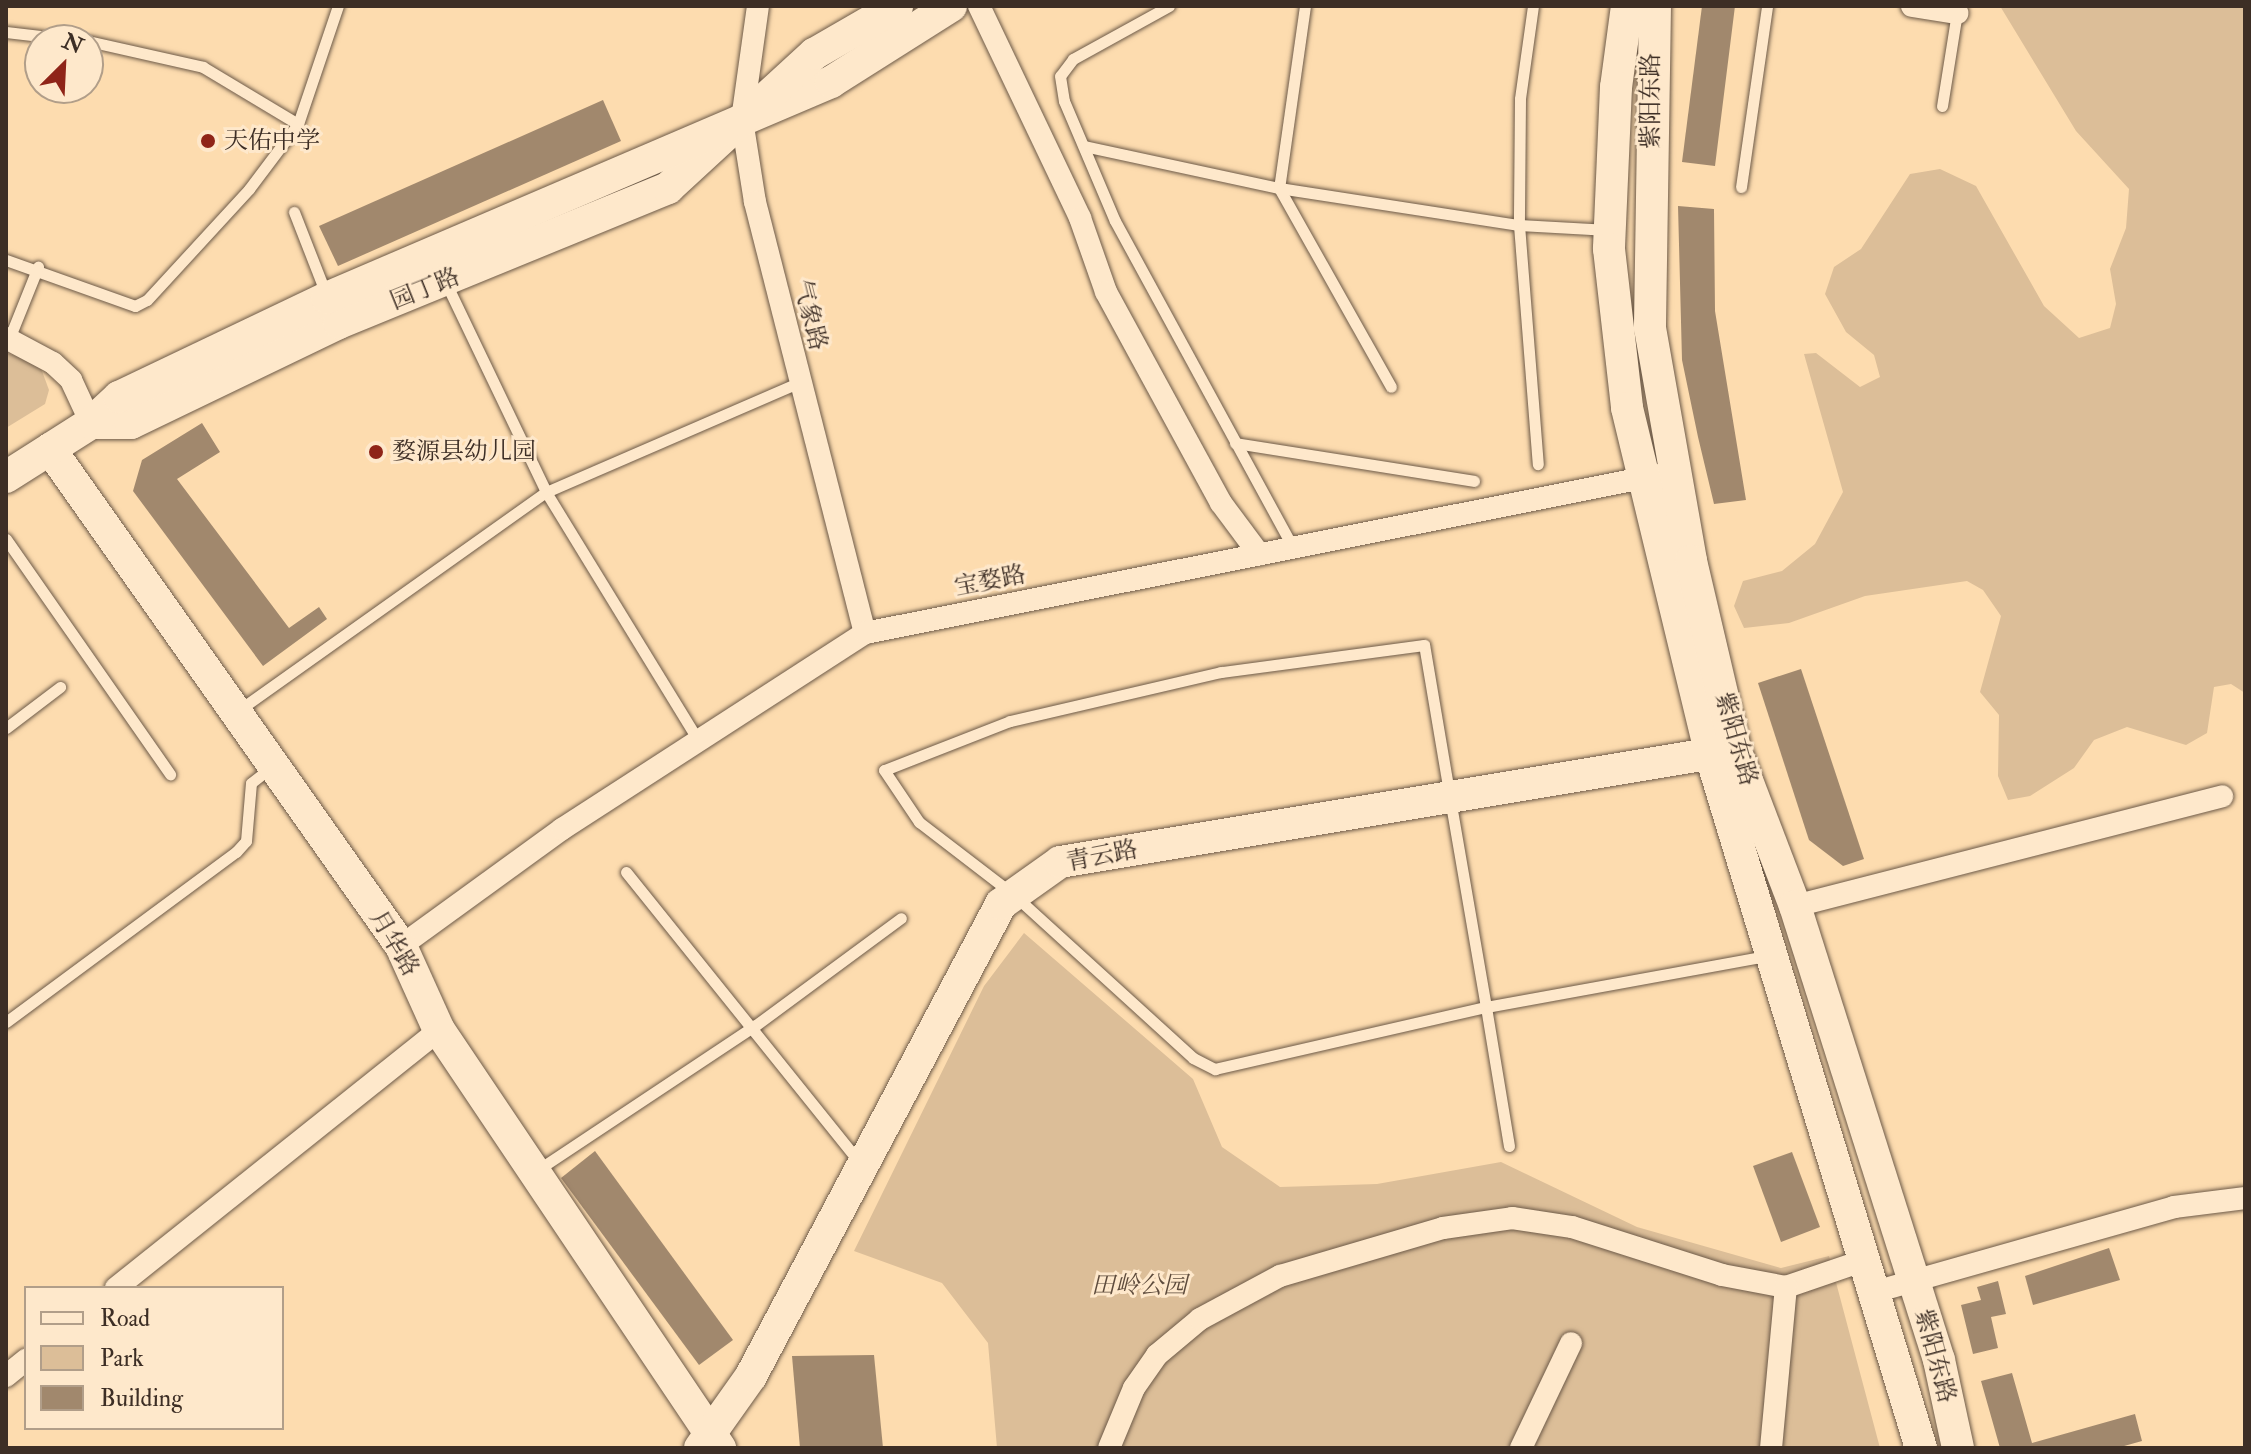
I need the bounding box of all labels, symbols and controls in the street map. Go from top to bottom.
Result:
north arrow [24,24,104,104]
text: N [58,27,88,61]
street label: 紫阳东路 [1637,53,1665,149]
place label: 天佑中学 [224,127,320,155]
marker: 天佑中学 [199,132,217,150]
street label: 园丁路 [386,262,464,316]
street label: 气象路 [787,277,833,353]
place label: 婺源县幼儿园 [392,438,536,466]
marker: 婺源县幼儿园 [367,443,385,461]
street label: 宝婺路 [952,560,1028,602]
street label: 紫阳东路 [1709,689,1763,789]
street label: 青云路 [1064,835,1140,877]
street label: 月华路 [363,905,425,981]
park label: 田岭公园 [1091,1272,1187,1300]
legend [24,1286,284,1430]
text: Road [100,1303,150,1334]
street label: 紫阳东路 [1909,1306,1961,1406]
text: Park [100,1343,144,1374]
text: Building [100,1383,183,1414]

